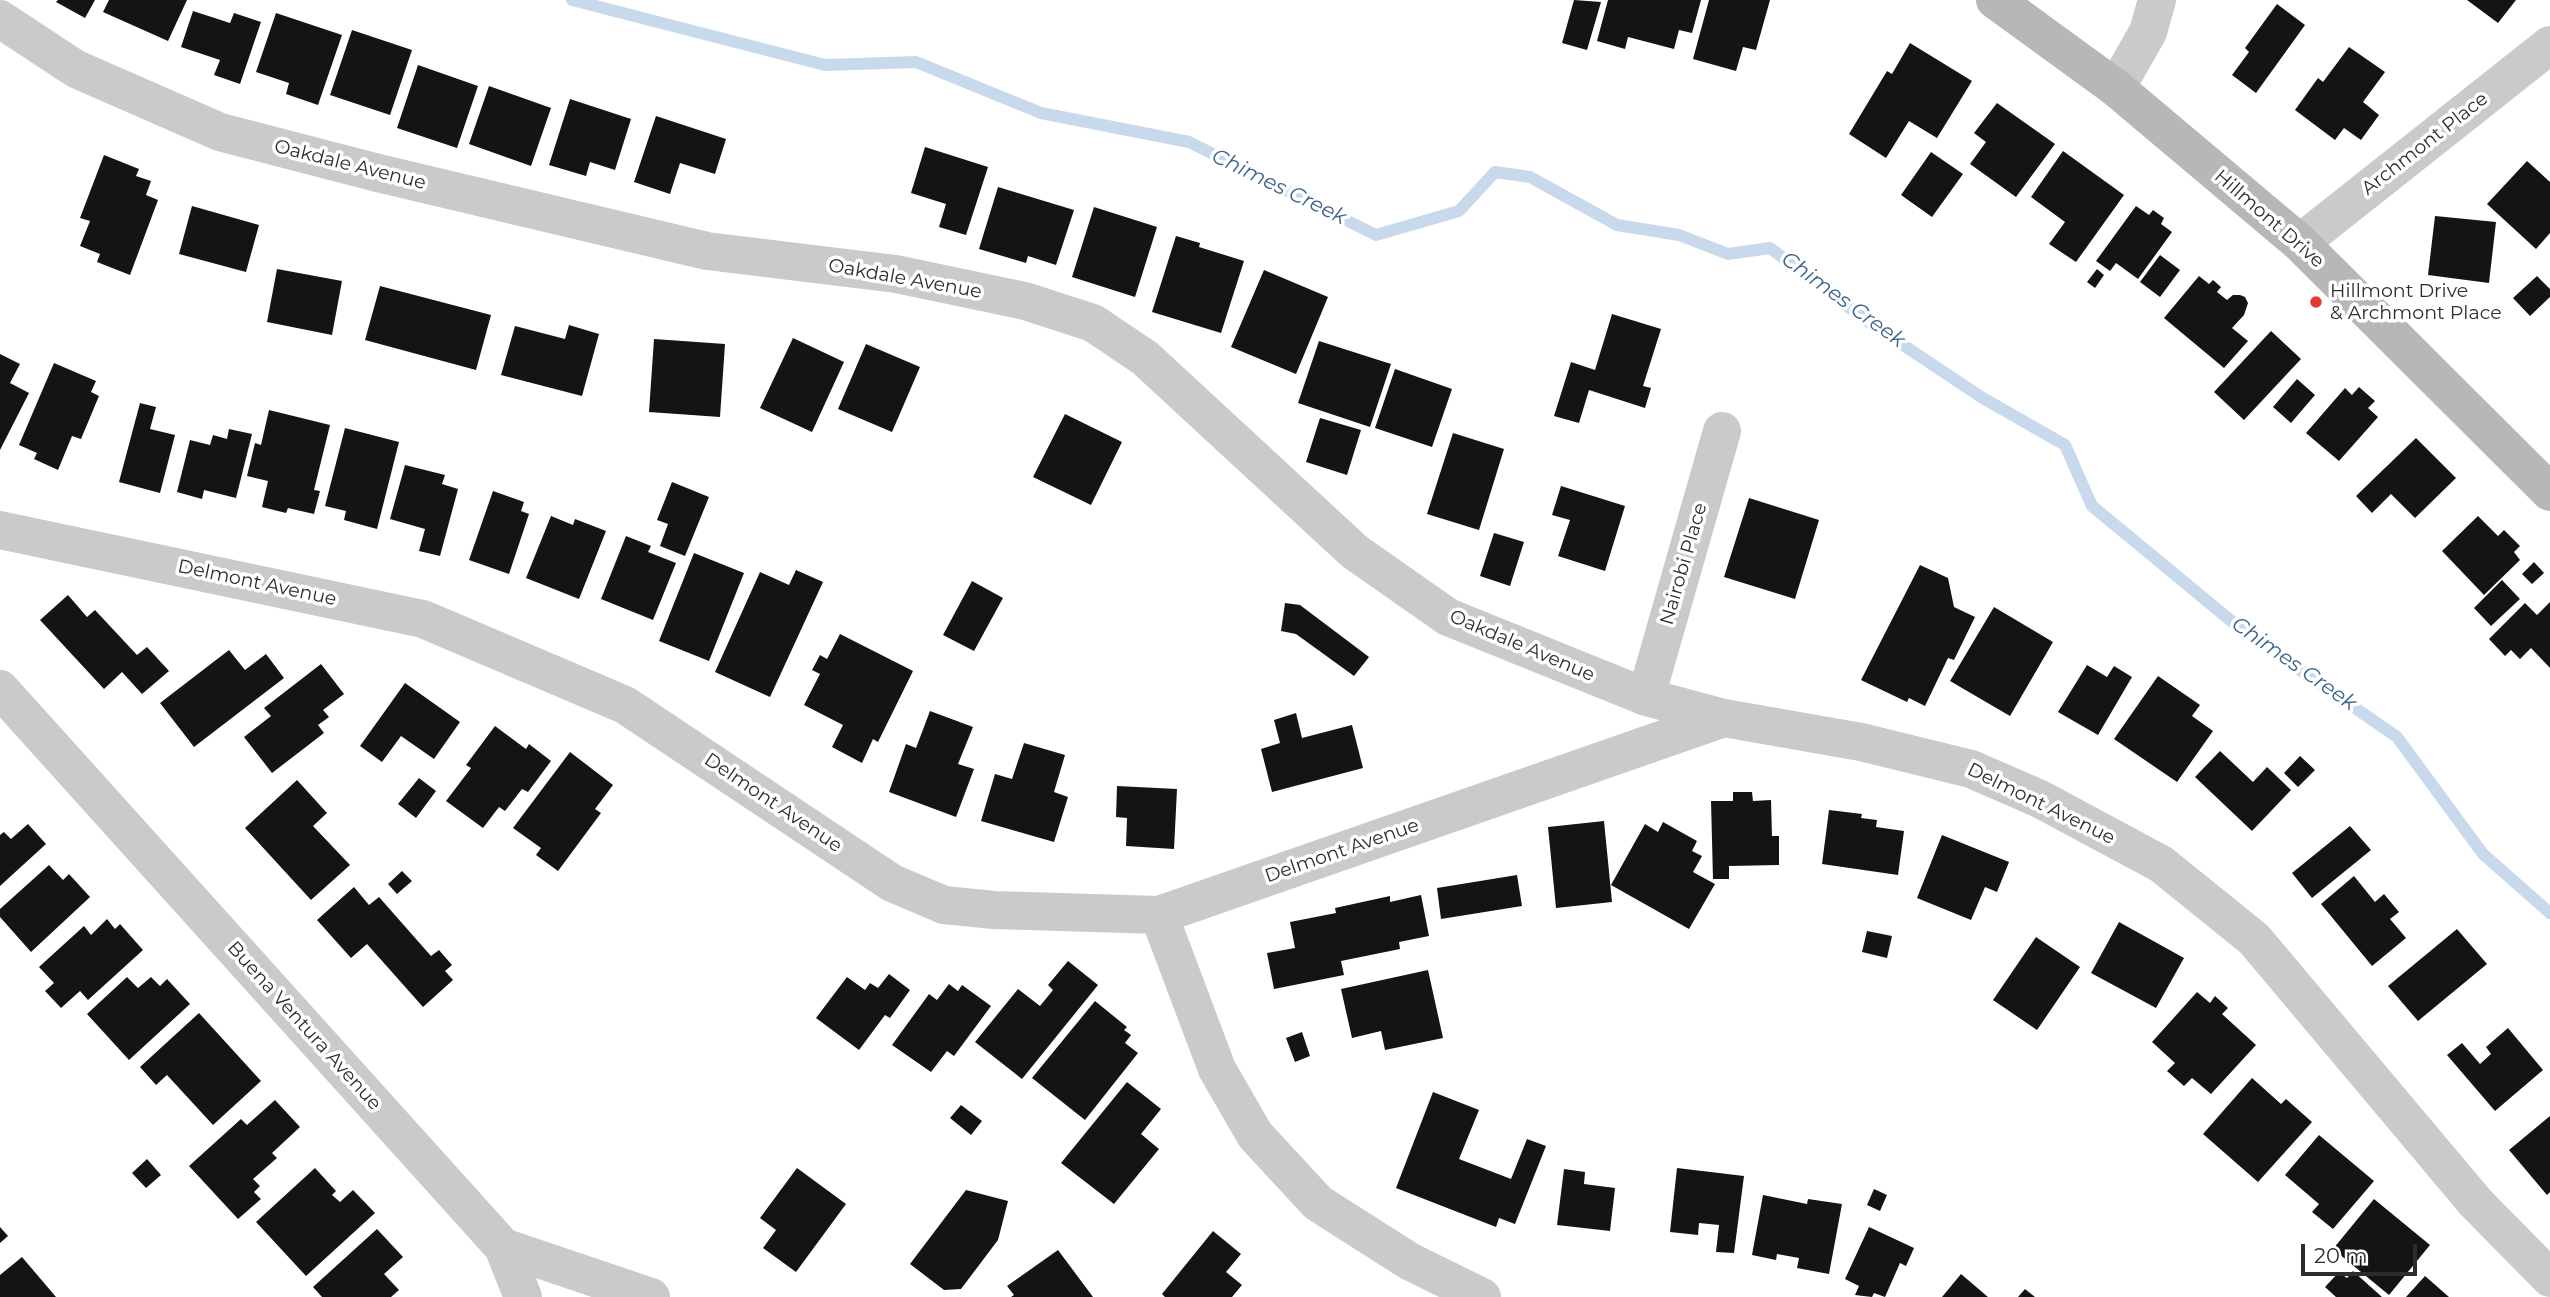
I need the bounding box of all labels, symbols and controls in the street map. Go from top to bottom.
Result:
street label: Archmont Place [2357,88,2493,200]
street label: Oakdale Avenue [272,135,428,195]
water label: Chimes Creek [1208,144,1350,230]
street label: Hillmont Drive [2209,165,2329,273]
water label: Chimes Creek [1776,247,1910,353]
street label: Oakdale Avenue [826,254,984,304]
place label: Hillmont Drive & Archmont Place [2330,280,2502,324]
marker: Hillmont Drive & Archmont Place [2308,294,2324,310]
street label: Nairobi Place [1656,500,1712,628]
street label: Delmont Avenue [176,555,338,611]
street label: Oakdale Avenue [1446,605,1598,687]
water label: Chimes Creek [2227,612,2361,716]
street label: Delmont Avenue [700,748,846,858]
street label: Delmont Avenue [1963,758,2119,850]
street label: Delmont Avenue [1262,814,1422,888]
street label: Buena Ventura Avenue [222,937,386,1115]
scale bar [2305,1230,2420,1274]
text: 20 m [2314,1243,2368,1268]

